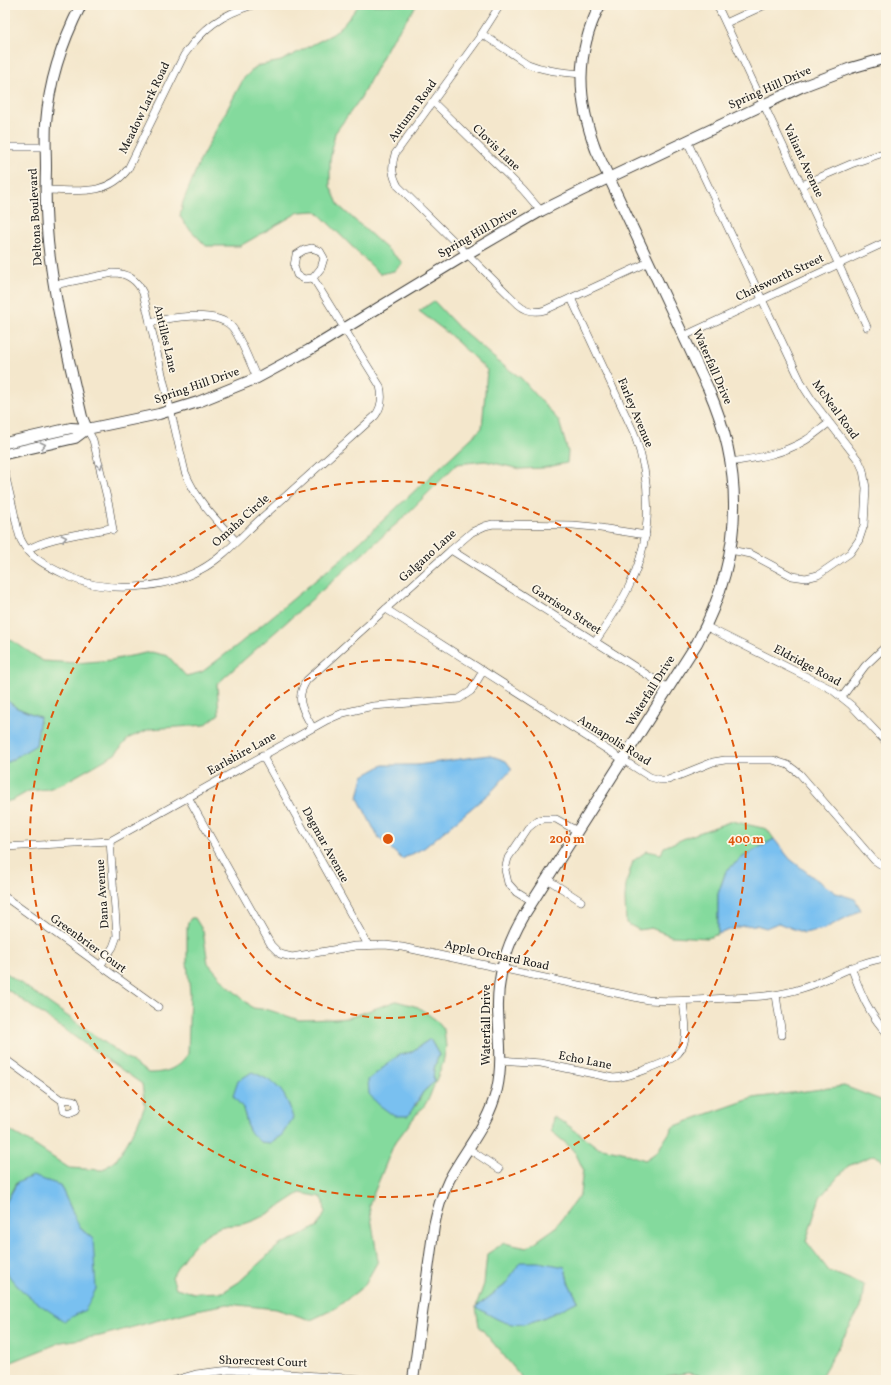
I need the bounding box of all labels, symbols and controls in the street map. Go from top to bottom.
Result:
street label: Meadow Lark Road [116,59,174,157]
street label: Spring Hill Drive [726,62,814,113]
street label: Autumn Road [385,76,441,145]
street label: Clovis Lane [469,121,524,175]
street label: Valiant Avenue [779,122,827,201]
street label: Deltona Boulevard [25,167,47,266]
street label: Spring Hill Drive [435,204,521,262]
street label: Chatsworth Street [733,251,827,305]
street label: Antilles Lane [149,303,181,375]
street label: Waterfall Drive [688,327,736,407]
street label: Spring Hill Drive [152,364,242,408]
street label: Farley Avenue [613,376,657,451]
street label: McNeal Road [808,377,862,443]
one-way arrow [39,441,46,450]
one-way arrow [95,463,103,469]
street label: Omaha Circle [209,491,273,551]
street label: Galgano Lane [396,526,460,586]
one-way arrow [61,534,67,542]
street label: Garrison Street [528,581,604,639]
street label: Eldridge Road [770,641,844,691]
street label: Waterfall Drive [623,652,679,729]
street label: Annapolis Road [574,712,654,770]
street label: Earlshire Lane [205,728,280,780]
street label: Dagmar Avenue [298,804,353,886]
centre of rings [381,832,395,846]
text: 200 m [549,832,585,848]
text: 400 m [728,832,764,848]
street label: Dana Avenue [93,858,113,929]
street label: Greenbrier Court [47,911,129,977]
street label: Apple Orchard Road [443,937,551,975]
street label: Waterfall Drive [479,984,495,1065]
street label: Echo Lane [557,1048,613,1074]
street label: Shorecrest Court [218,1352,308,1372]

